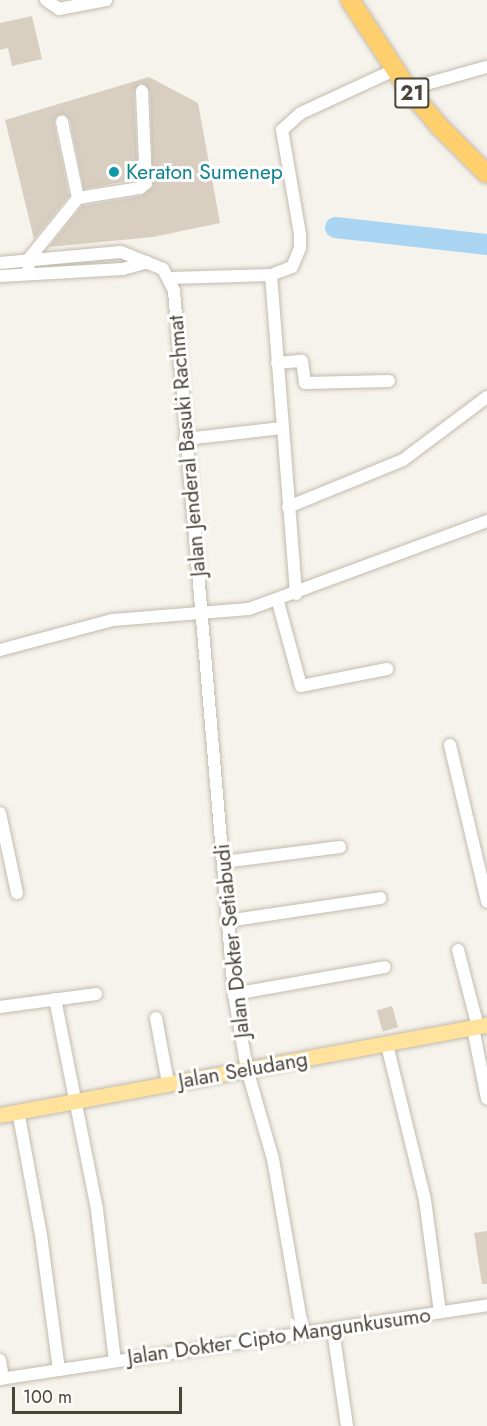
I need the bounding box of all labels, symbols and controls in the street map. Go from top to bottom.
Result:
road number: 21 [394,76,430,110]
place label: Keraton Sumenep [126,159,283,185]
marker: Keraton Sumenep [107,165,121,179]
street label: Jalan Jenderal Basuki Rachmat [163,314,211,578]
street label: Jalan Dokter Setiabudi [209,843,255,1039]
street label: Jalan Seludang [176,1046,310,1094]
street label: Jalan Dokter Cipto Mangunkusumo [126,1302,432,1370]
scale bar [15,1375,184,1413]
text: 100 m [23,1384,72,1410]

